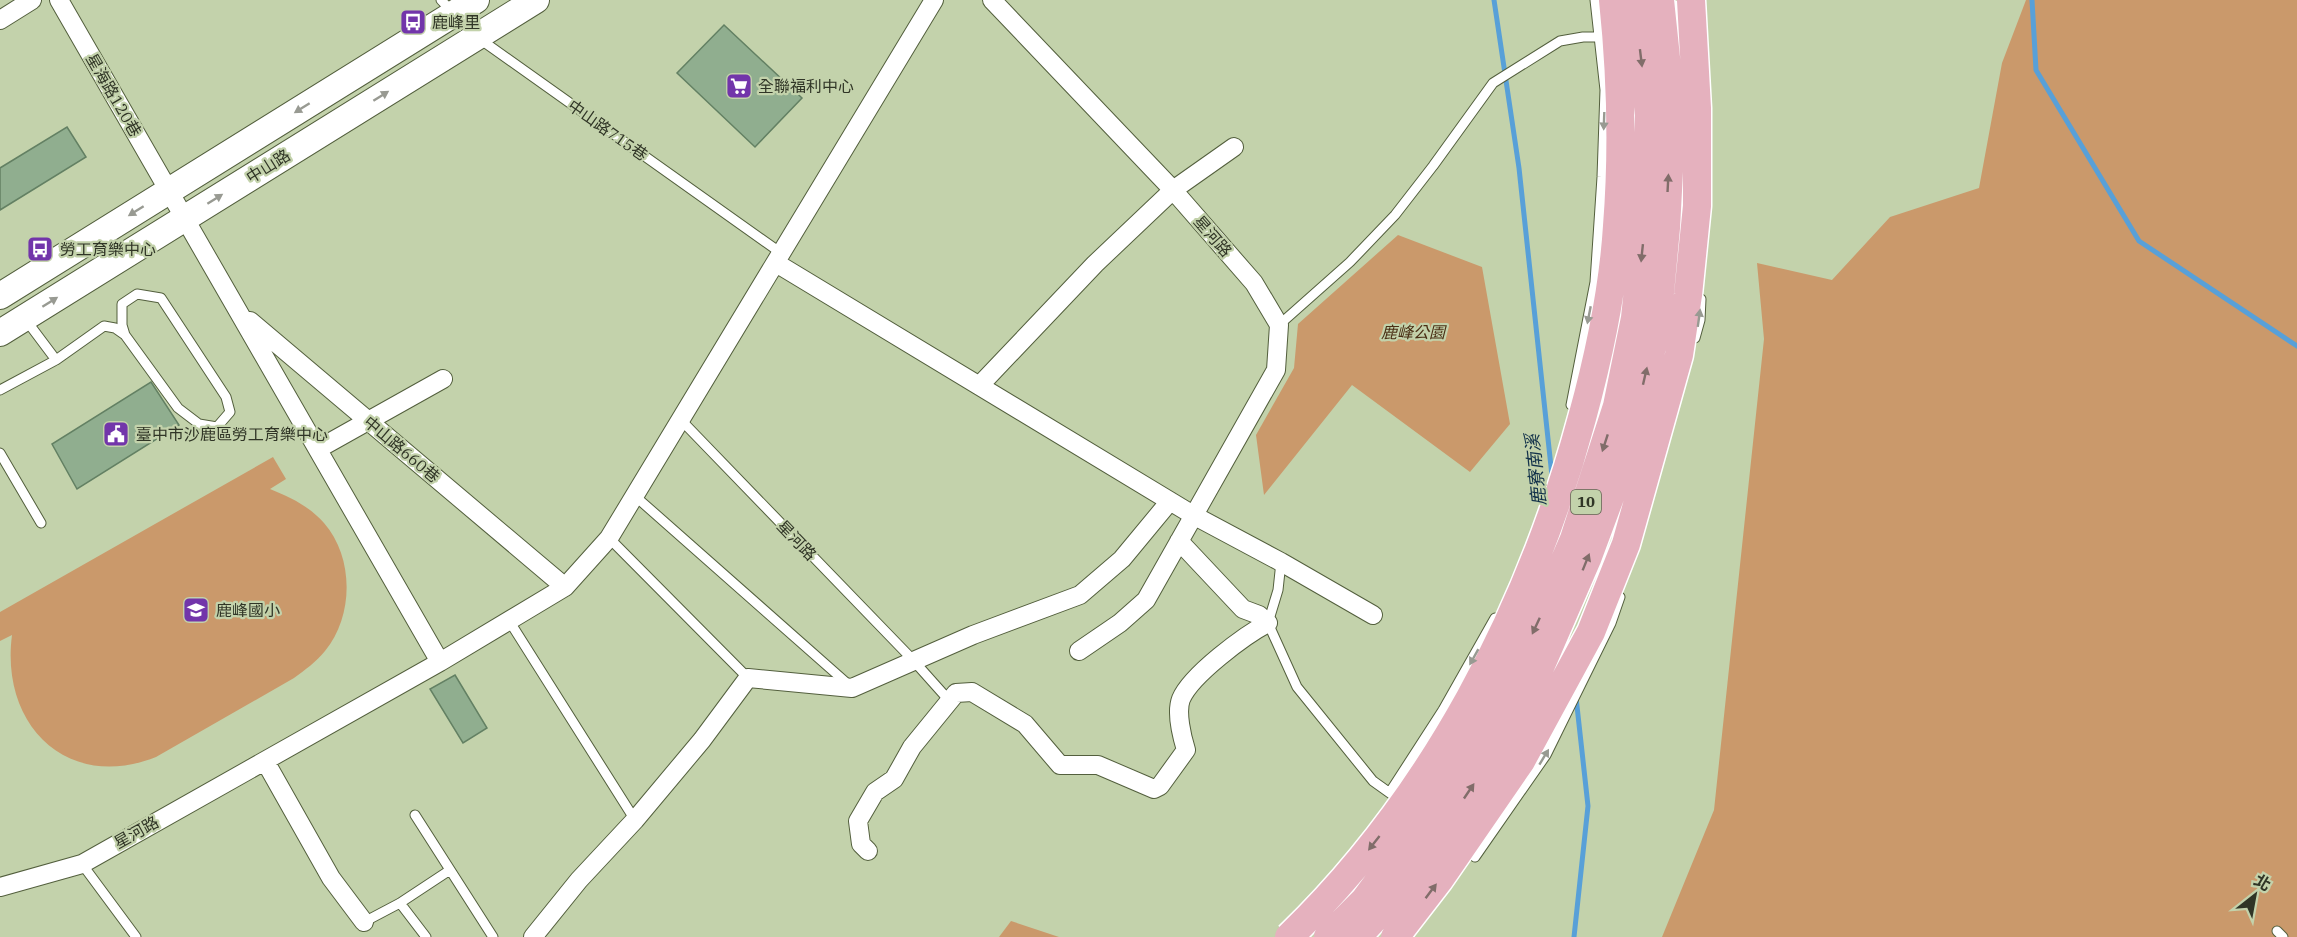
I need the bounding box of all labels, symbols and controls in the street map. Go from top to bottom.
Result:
bus stop icon: 鹿峰里 [398,7,428,37]
place label: 鹿峰里 [432,12,480,32]
one-way arrow [1637,49,1646,68]
street label: 星海路120巷 [82,50,146,140]
supermarket icon: 全聯福利中心 [724,71,754,101]
place label: 全聯福利中心 [758,76,854,96]
one-way arrow [373,91,389,102]
street label: 中山路715巷 [564,95,652,165]
one-way arrow [294,103,310,114]
one-way arrow [1599,111,1609,130]
street label: 中山路 [242,145,294,187]
one-way arrow [1664,174,1673,193]
one-way arrow [207,194,223,205]
one-way arrow [128,206,144,217]
street label: 星河路 [1190,211,1236,261]
bus stop icon: 勞工育樂中心 [25,234,55,264]
place label: 勞工育樂中心 [60,239,156,259]
one-way arrow [1637,243,1647,262]
one-way arrow [42,297,58,308]
one-way arrow [1584,306,1593,325]
one-way arrow [1694,308,1704,327]
park label: 鹿峰公園 [1381,322,1447,342]
one-way arrow [1640,367,1650,386]
street label: 中山路660巷 [360,412,444,486]
public building icon: 臺中市沙鹿區勞工育樂中心 [101,419,131,449]
place label: 臺中市沙鹿區勞工育樂中心 [136,424,328,444]
water label: 鹿寮南溪 [1520,430,1551,507]
one-way arrow [1600,434,1609,452]
road number: 10 [1571,490,1601,514]
street label: 星河路 [773,516,821,564]
one-way arrow [1582,553,1591,571]
school or university icon: 鹿峰國小 [181,595,211,625]
place label: 鹿峰國小 [216,600,280,620]
one-way arrow [1532,617,1541,634]
one-way arrow [1469,648,1479,665]
one-way arrow [1538,749,1549,765]
one-way arrow [1463,783,1474,799]
street label: 星河路 [110,812,162,852]
one-way arrow [1368,835,1380,851]
north arrow [2225,865,2285,925]
text: 北 [2251,869,2275,895]
one-way arrow [1425,883,1437,899]

